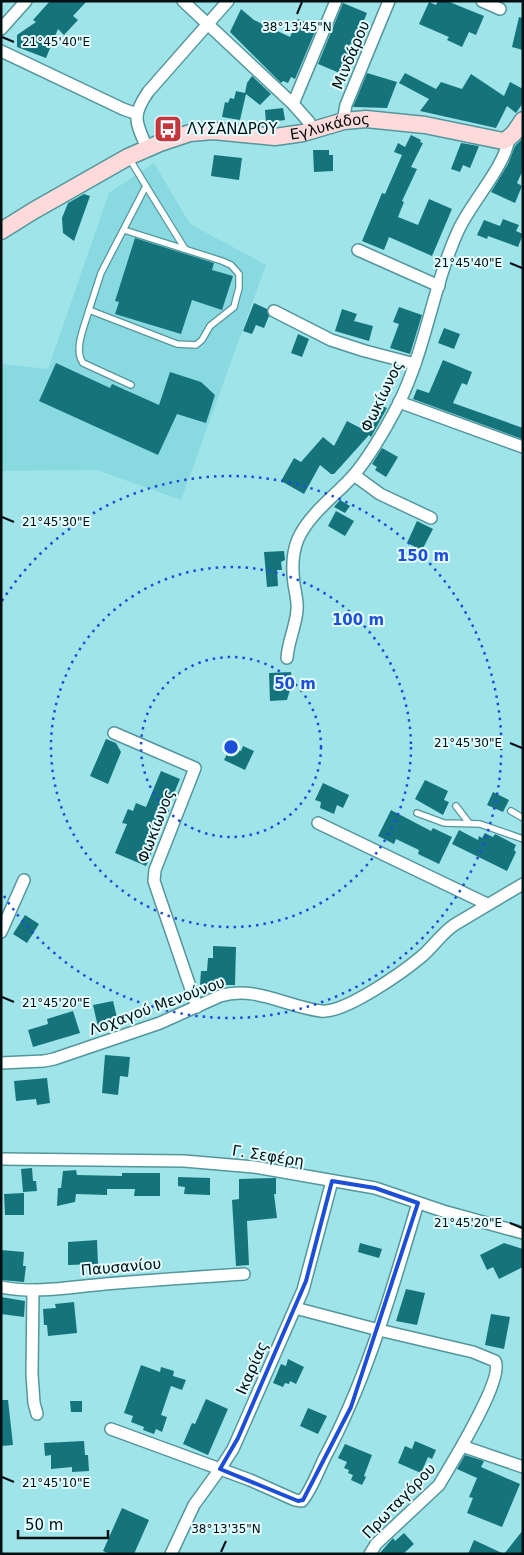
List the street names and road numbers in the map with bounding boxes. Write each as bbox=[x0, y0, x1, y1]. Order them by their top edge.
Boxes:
street label: Μινδάρου bbox=[328, 18, 374, 92]
street label: Εγλυκάδος bbox=[289, 110, 371, 144]
street label: Φωκίωνος bbox=[357, 357, 407, 435]
street label: Φωκίωνος bbox=[134, 787, 178, 865]
street label: Λοχαγού Μενούνου bbox=[87, 973, 227, 1039]
street label: Γ. Σεφέρη bbox=[231, 1141, 305, 1171]
street label: Παυσανίου bbox=[80, 1255, 162, 1279]
street label: Ικαρίας bbox=[232, 1339, 272, 1397]
street label: Πρωταγόρου bbox=[359, 1460, 439, 1542]

